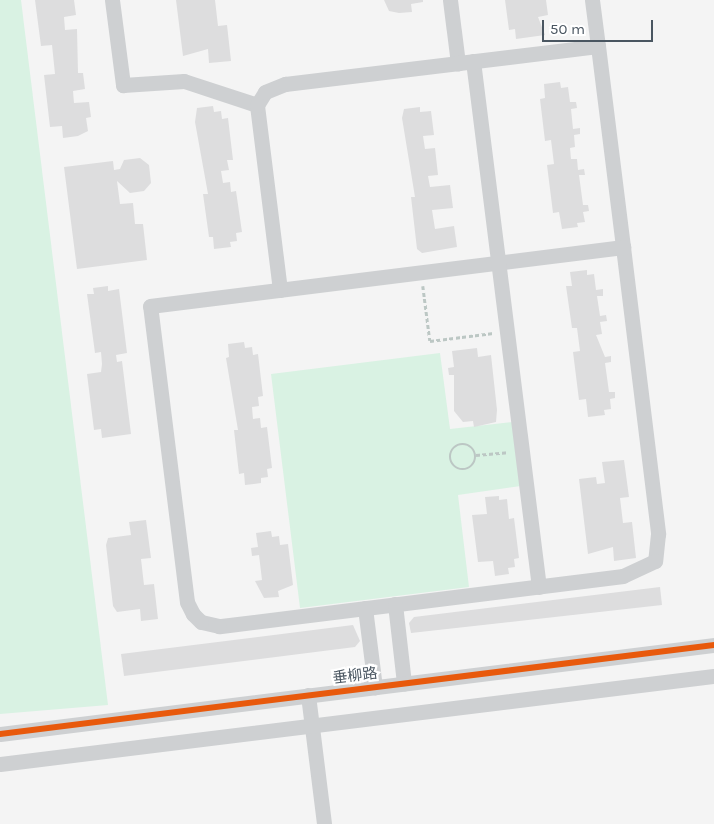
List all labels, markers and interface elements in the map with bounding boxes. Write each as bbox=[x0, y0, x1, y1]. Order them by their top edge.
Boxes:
scale bar bbox=[544, 10, 655, 42]
text: 50 m bbox=[550, 20, 585, 38]
street label: 垂柳路 bbox=[332, 664, 378, 688]

